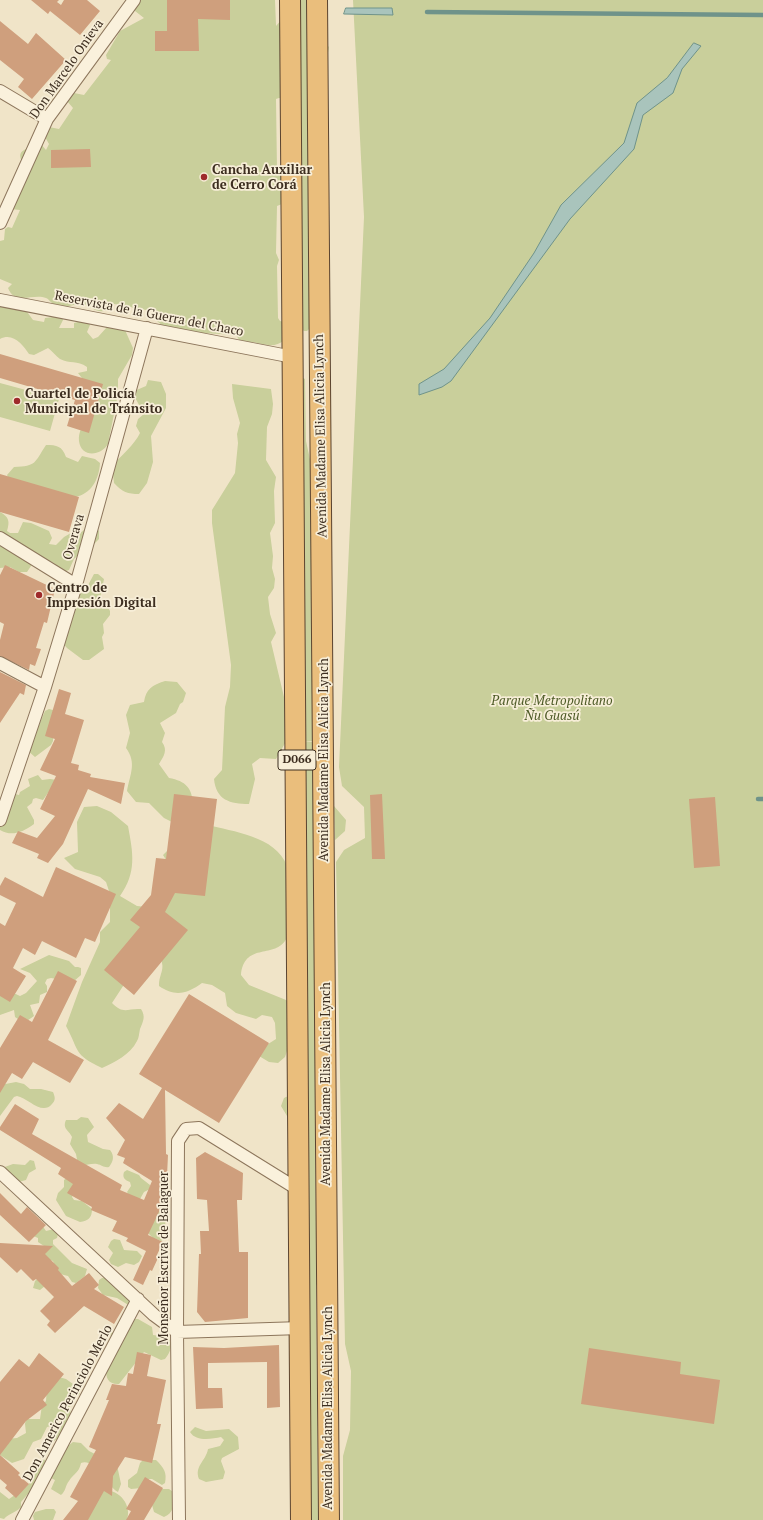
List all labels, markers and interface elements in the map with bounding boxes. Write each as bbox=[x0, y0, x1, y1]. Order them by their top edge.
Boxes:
street label: Don Marcelo Onieva bbox=[27, 16, 107, 122]
place label: Cancha Auxiliar de Cerro Corá bbox=[212, 162, 312, 193]
marker: Cancha Auxiliar de Cerro Corá bbox=[199, 172, 209, 182]
street label: Reservista de la Guerra del Chaco bbox=[53, 288, 245, 340]
street label: Avenida Madame Elisa Alicia Lynch bbox=[311, 334, 331, 538]
place label: Cuartel de Policía Municipal de Tránsito bbox=[25, 386, 162, 417]
marker: Cuartel de Policía Municipal de Tránsito bbox=[12, 396, 22, 406]
street label: Overava bbox=[60, 512, 88, 562]
place label: Centro de Impresión Digital bbox=[47, 580, 156, 611]
marker: Centro de Impresión Digital bbox=[34, 590, 44, 600]
street label: Avenida Madame Elisa Alicia Lynch bbox=[316, 658, 332, 862]
park label: Parque Metropolitano Ñu Guasú bbox=[491, 693, 613, 724]
road number: D066 bbox=[278, 750, 316, 770]
street label: Avenida Madame Elisa Alicia Lynch bbox=[318, 982, 334, 1186]
street label: Monseñor Escriva de Balaguer bbox=[156, 1171, 172, 1345]
street label: Avenida Madame Elisa Alicia Lynch bbox=[320, 1306, 336, 1510]
street label: Don Americo Perinciolo Merlo bbox=[20, 1322, 116, 1484]

